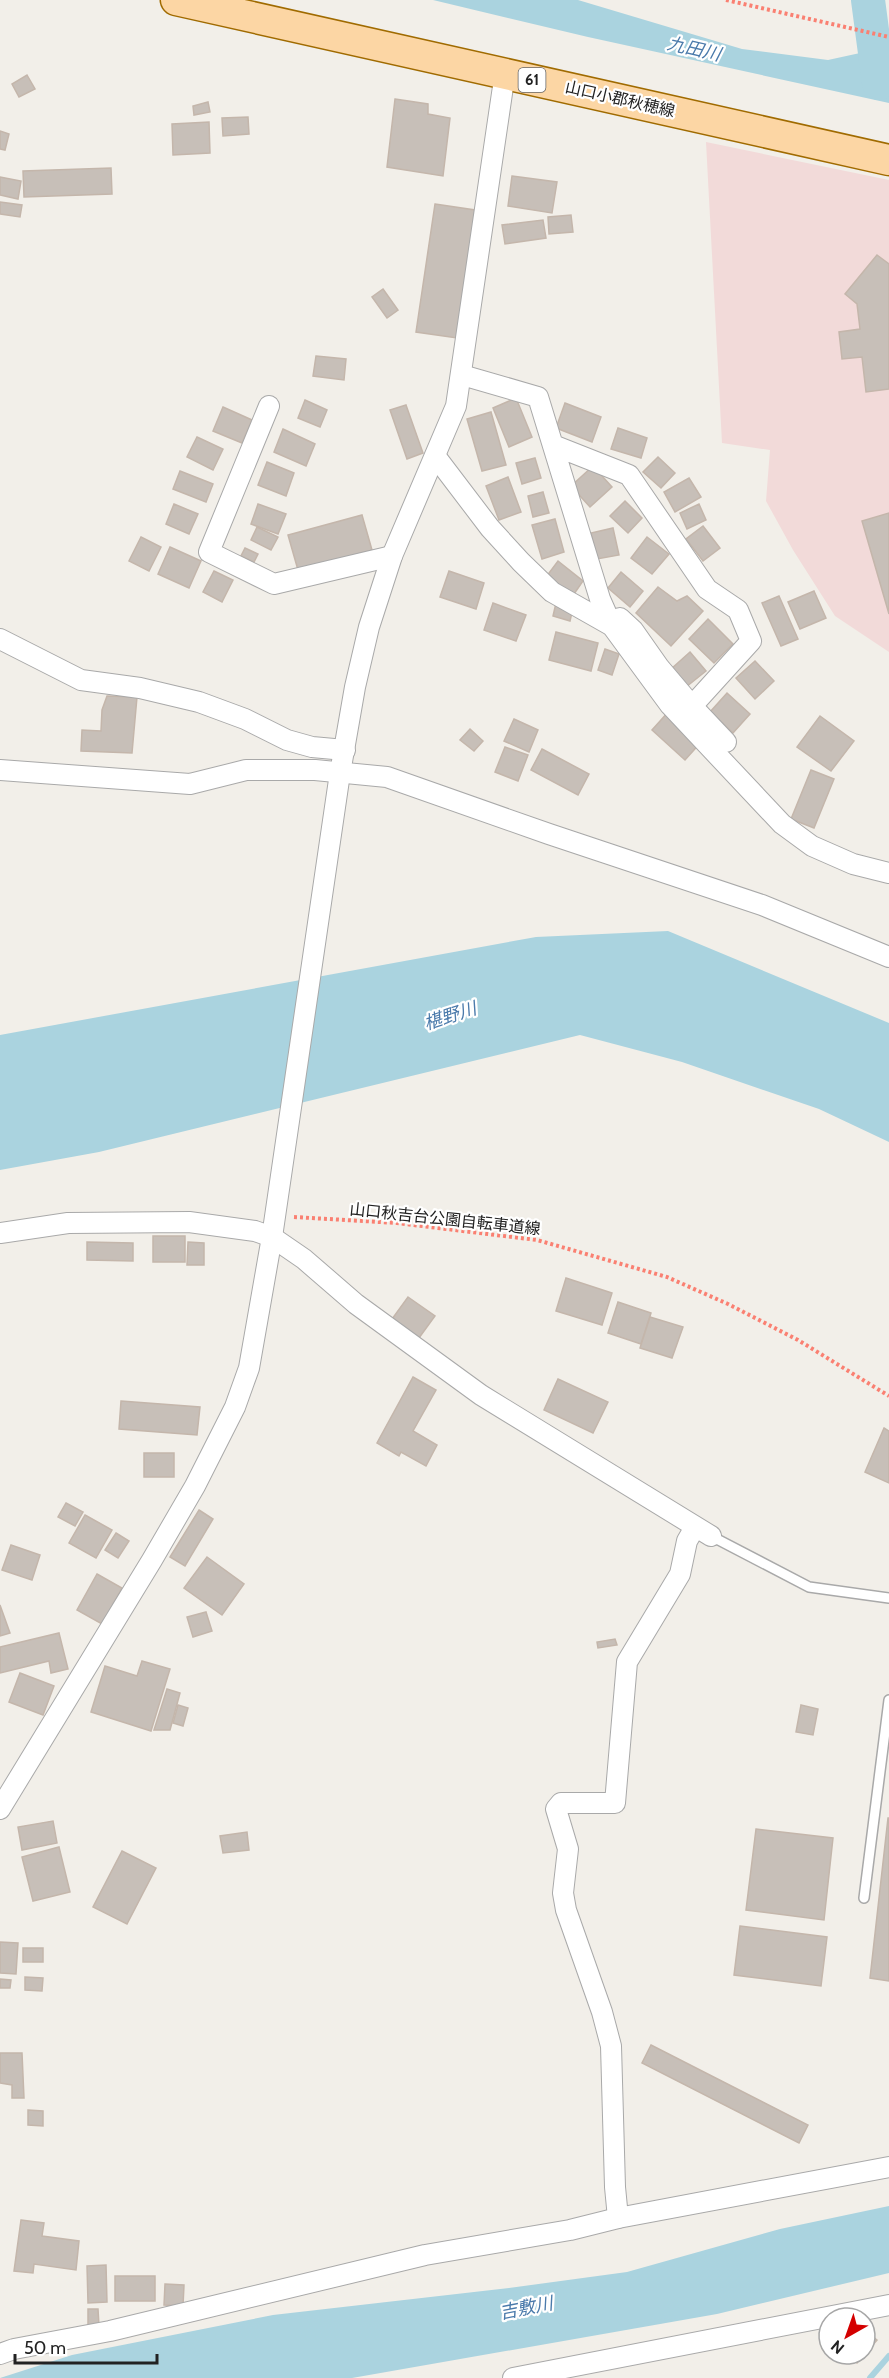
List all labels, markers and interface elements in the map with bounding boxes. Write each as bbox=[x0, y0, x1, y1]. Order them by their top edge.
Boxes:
water label: 九田川 bbox=[665, 32, 725, 66]
road number: 61 bbox=[518, 68, 546, 92]
street label: 山口小郡秋穂線 bbox=[563, 77, 677, 121]
water label: 椹野川 bbox=[421, 997, 481, 1035]
street label: 山口秋吉台公園自転車道線 bbox=[349, 1200, 541, 1238]
water label: 吉敷川 bbox=[497, 2292, 557, 2324]
north arrow bbox=[817, 2306, 877, 2366]
scale bar bbox=[15, 2327, 158, 2365]
text: N bbox=[827, 2336, 848, 2358]
text: 50 m bbox=[24, 2337, 66, 2359]

